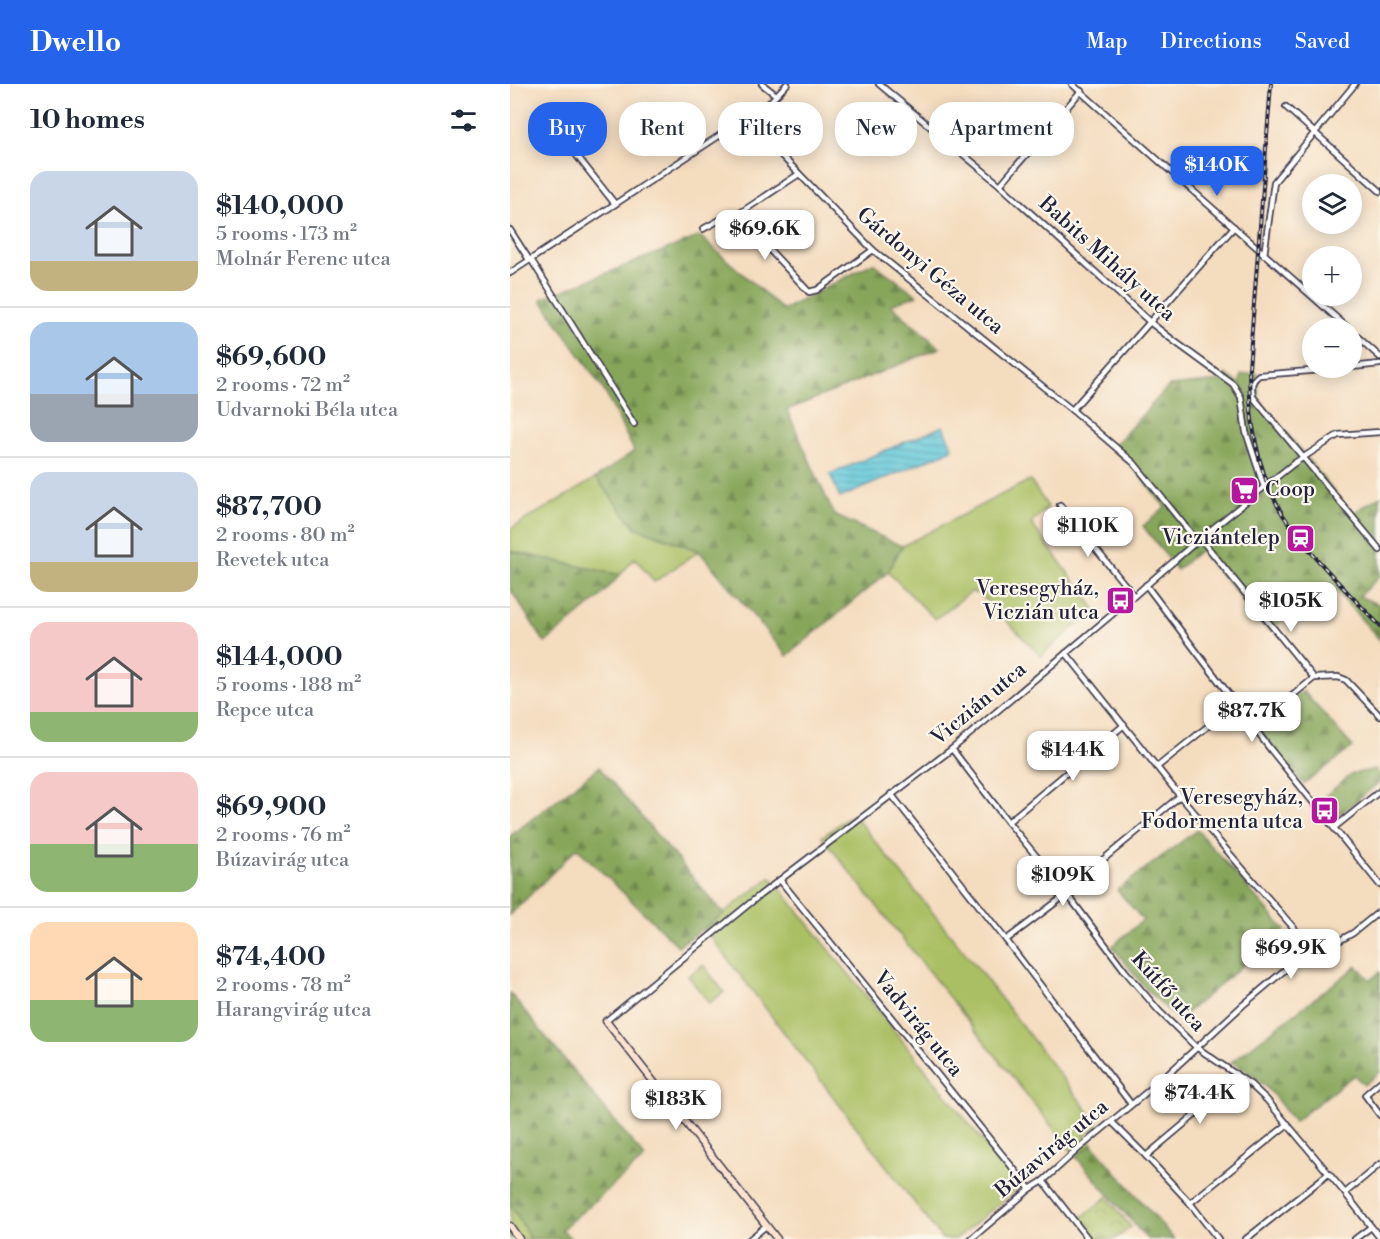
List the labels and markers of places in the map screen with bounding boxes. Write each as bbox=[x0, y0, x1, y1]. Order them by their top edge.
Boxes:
pin: $140K bbox=[1175, 146, 1259, 197]
pin: $69.6K bbox=[716, 210, 814, 261]
supermarket icon: Coop bbox=[1228, 474, 1260, 506]
place label: Coop bbox=[1265, 477, 1315, 503]
pin: $110K bbox=[1046, 507, 1130, 558]
station icon: Vicziántelep bbox=[1285, 522, 1317, 554]
place label: Vicziántelep bbox=[1161, 525, 1280, 551]
place label: Veresegyház, Viczián utca bbox=[975, 576, 1099, 626]
pin: $105K bbox=[1249, 582, 1333, 633]
bus stop icon: Veresegyház, Viczián utca bbox=[1104, 585, 1136, 617]
pin: $87.7K bbox=[1203, 692, 1301, 743]
pin: $144K bbox=[1031, 731, 1115, 782]
place label: Veresegyház, Fodormenta utca bbox=[1141, 785, 1303, 835]
bus stop icon: Veresegyház, Fodormenta utca bbox=[1308, 794, 1340, 826]
pin: $109K bbox=[1021, 856, 1105, 907]
pin: $69.9K bbox=[1242, 929, 1340, 980]
pin: $74.4K bbox=[1151, 1074, 1249, 1125]
pin: $183K bbox=[634, 1080, 718, 1131]

